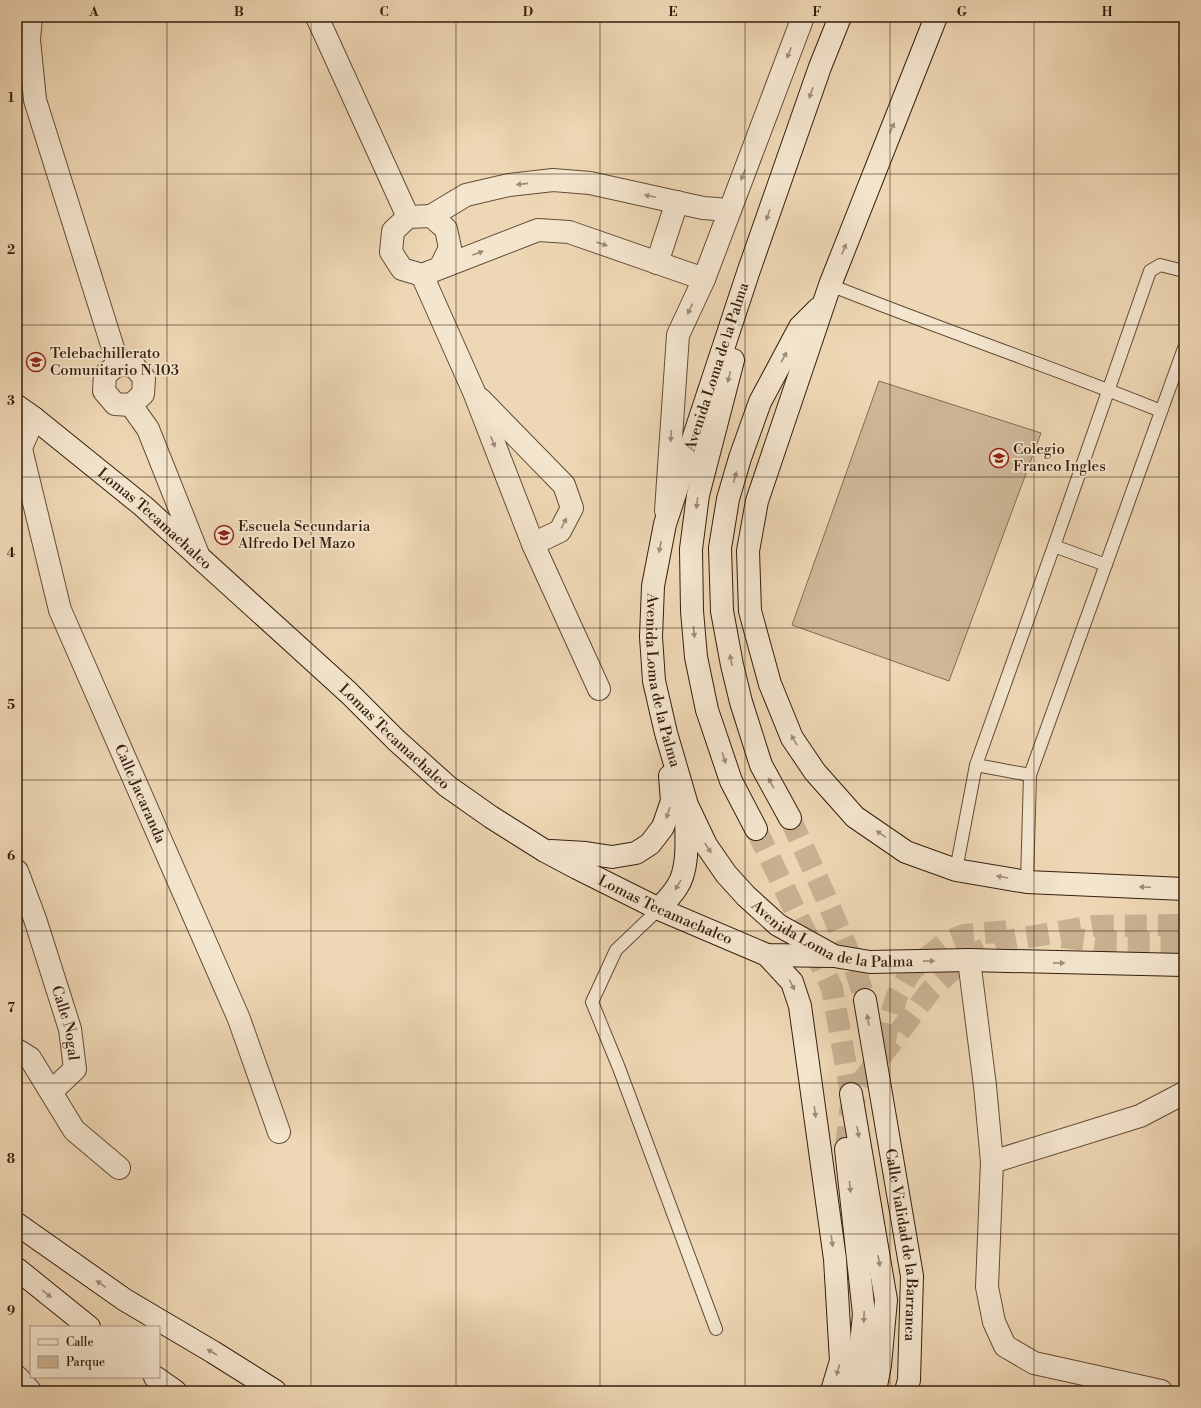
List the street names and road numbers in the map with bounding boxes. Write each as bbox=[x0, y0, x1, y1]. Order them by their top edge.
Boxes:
street label: Avenida Loma de la Palma bbox=[680, 280, 753, 455]
street label: Lomas Tecamachalco bbox=[94, 464, 216, 574]
street label: Avenida Loma de la Palma bbox=[641, 592, 685, 770]
street label: Lomas Tecamachalco bbox=[335, 679, 454, 794]
street label: Calle Jacaranda bbox=[110, 741, 170, 846]
street label: Lomas Tecamachalco bbox=[595, 871, 736, 949]
street label: Avenida Loma de la Palma bbox=[747, 895, 914, 972]
street label: Calle Nogal bbox=[47, 983, 83, 1062]
street label: Calle Vialidad de la Barranca bbox=[881, 1147, 922, 1342]

